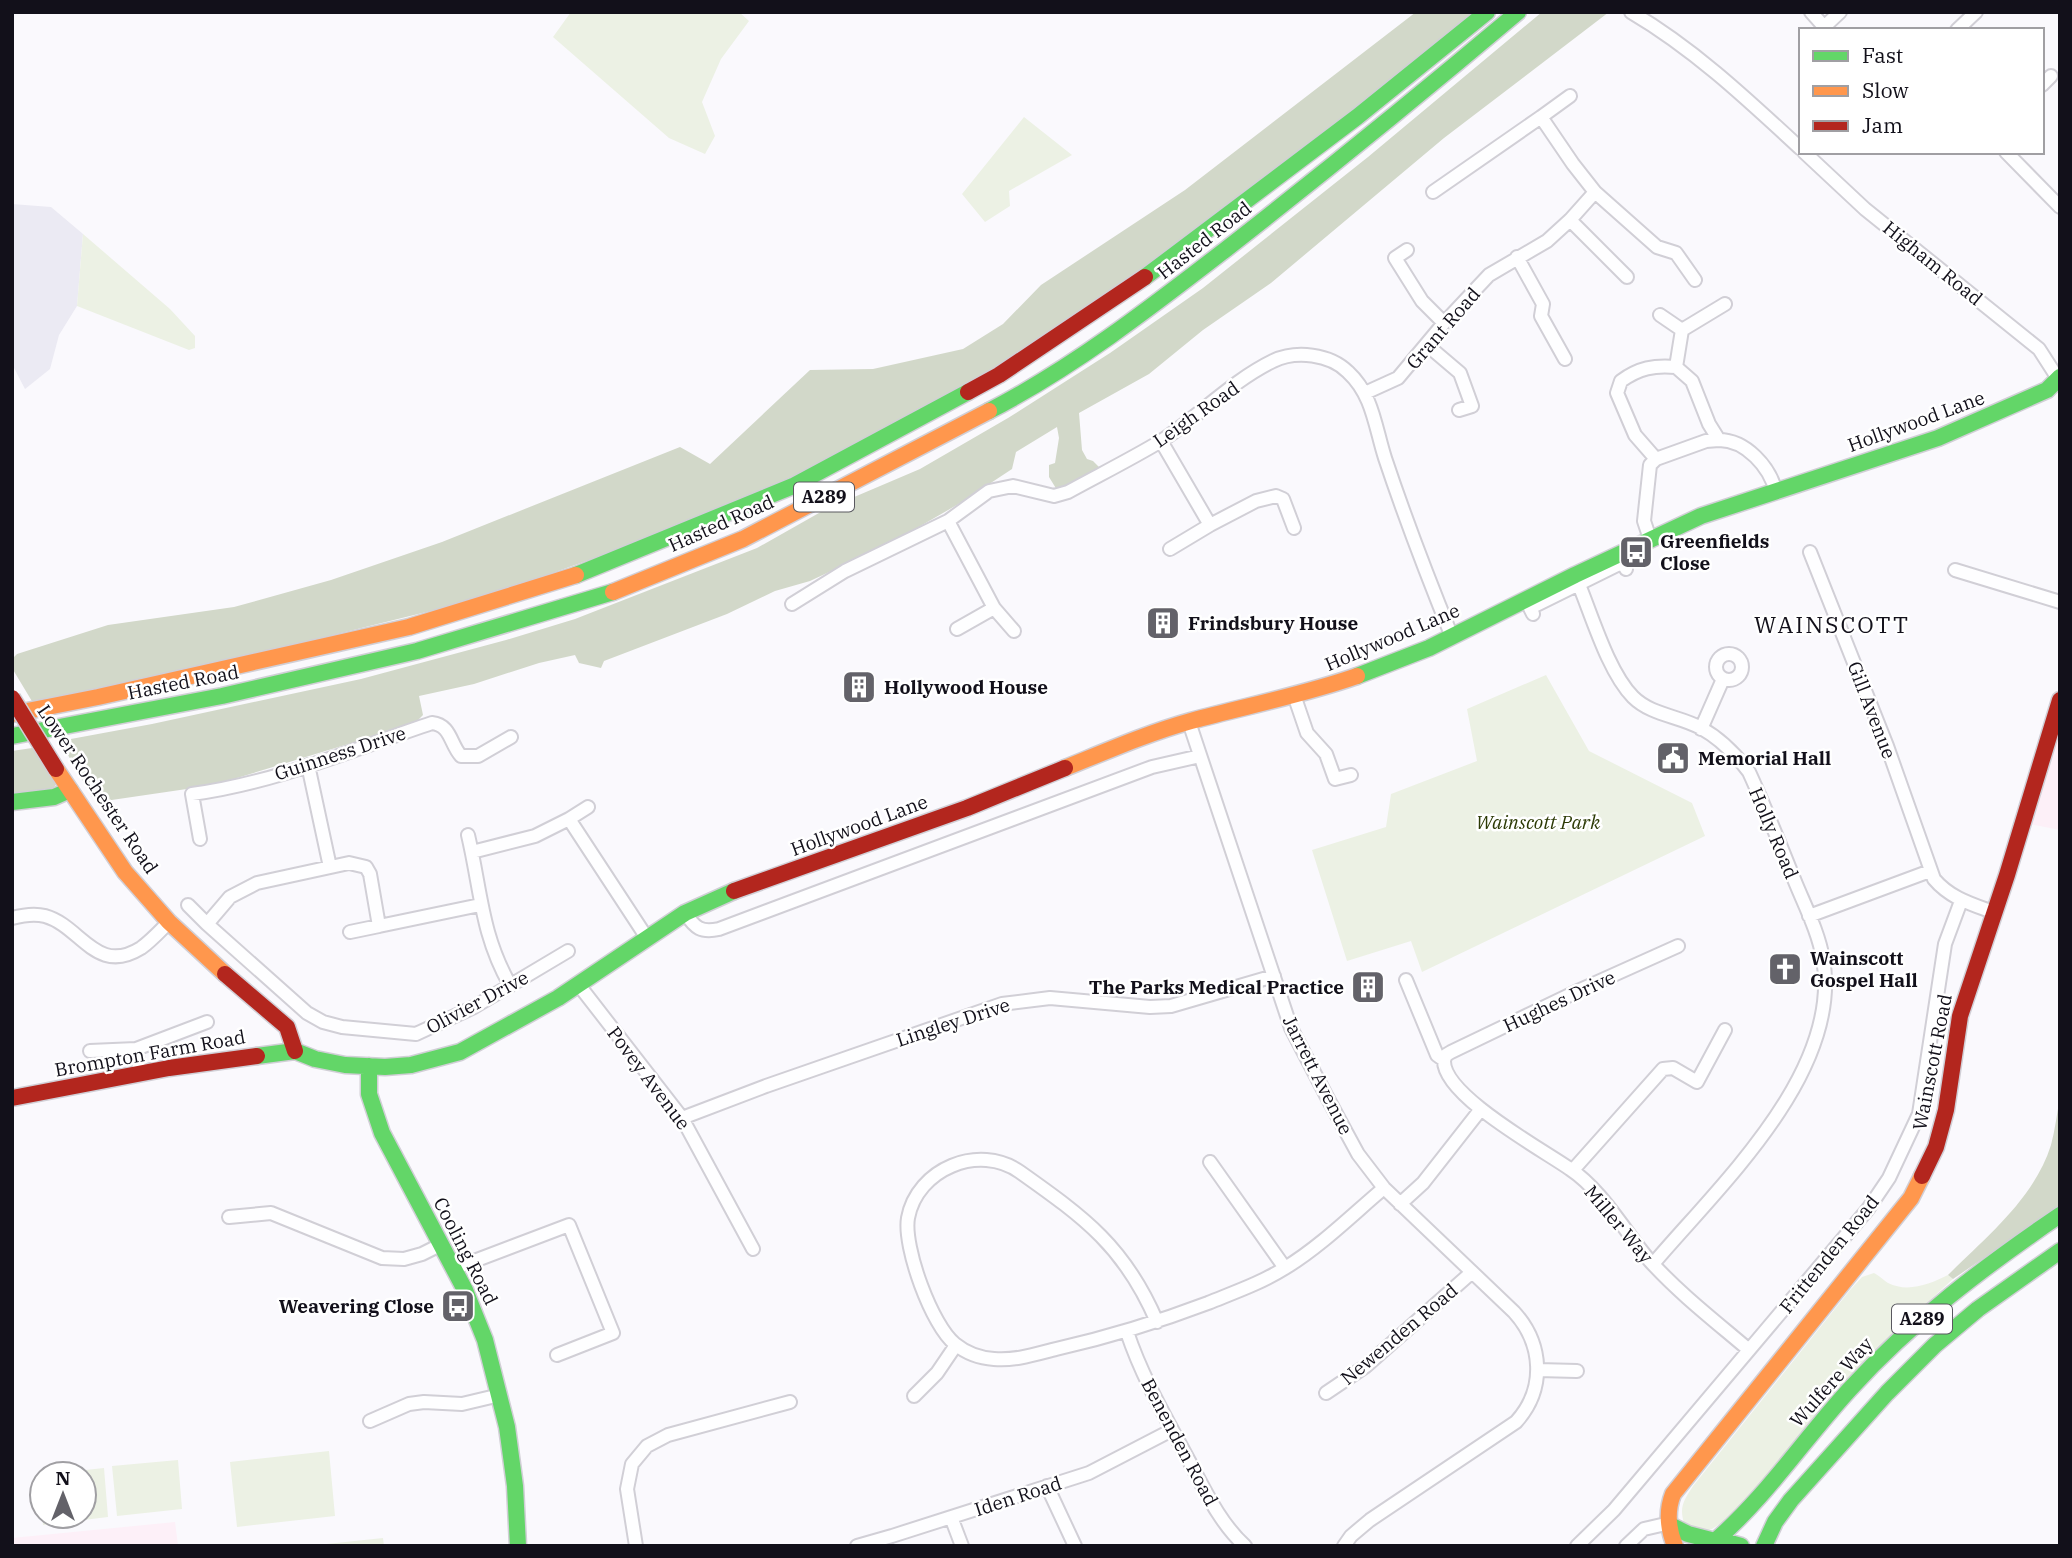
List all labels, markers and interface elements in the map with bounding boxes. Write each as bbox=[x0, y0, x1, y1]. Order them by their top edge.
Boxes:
legend bbox=[1799, 28, 2044, 154]
text: Fast bbox=[1862, 41, 1903, 69]
text: Slow bbox=[1862, 76, 1909, 104]
text: Jam bbox=[1862, 111, 1903, 139]
street label: Hasted Road bbox=[1152, 196, 1256, 284]
street label: Higham Road bbox=[1878, 215, 1988, 311]
street label: Grant Road bbox=[1401, 282, 1485, 374]
street label: Leigh Road bbox=[1148, 376, 1244, 452]
street label: Hollywood Lane bbox=[1844, 385, 1988, 457]
road number: A289 bbox=[794, 482, 854, 512]
street label: Hasted Road bbox=[665, 489, 777, 557]
place label: Greenfields Close bbox=[1660, 529, 1769, 575]
bus stop icon: Greenfields Close bbox=[1617, 533, 1655, 571]
street label: Hollywood Lane bbox=[1321, 598, 1463, 676]
building icon: Frindsbury House bbox=[1144, 604, 1182, 642]
district label: WAINSCOTT bbox=[1754, 609, 1910, 639]
place label: Frindsbury House bbox=[1188, 611, 1358, 635]
street label: Gill Avenue bbox=[1842, 658, 1902, 762]
street label: Hasted Road bbox=[125, 659, 241, 705]
building icon: Hollywood House bbox=[840, 668, 878, 706]
place label: Hollywood House bbox=[884, 675, 1048, 699]
street label: Lower Rochester Road bbox=[32, 700, 164, 878]
street label: Guinness Drive bbox=[271, 720, 409, 786]
public building icon: Memorial Hall bbox=[1654, 739, 1692, 777]
place label: Memorial Hall bbox=[1698, 746, 1831, 770]
street label: Holly Road bbox=[1744, 784, 1804, 882]
street label: Hollywood Lane bbox=[787, 789, 931, 861]
park label: Wainscott Park bbox=[1476, 810, 1601, 834]
place label: Wainscott Gospel Hall bbox=[1810, 946, 1918, 992]
church icon: Wainscott Gospel Hall bbox=[1766, 950, 1804, 988]
street label: Olivier Drive bbox=[422, 965, 532, 1039]
street label: Hughes Drive bbox=[1499, 965, 1619, 1037]
building icon: The Parks Medical Practice bbox=[1349, 968, 1387, 1006]
place label: The Parks Medical Practice bbox=[1089, 975, 1344, 999]
street label: Lingley Drive bbox=[893, 992, 1013, 1052]
street label: Wainscott Road bbox=[1907, 992, 1957, 1132]
street label: Jarrett Avenue bbox=[1278, 1011, 1358, 1139]
street label: Povey Avenue bbox=[602, 1021, 696, 1135]
street label: Brompton Farm Road bbox=[53, 1024, 247, 1082]
street label: Miller Way bbox=[1579, 1180, 1659, 1269]
street label: Frittenden Road bbox=[1774, 1190, 1884, 1318]
street label: Cooling Road bbox=[429, 1193, 503, 1309]
street label: Newenden Road bbox=[1336, 1278, 1462, 1390]
bus stop icon: Weavering Close bbox=[439, 1287, 477, 1325]
place label: Weavering Close bbox=[279, 1294, 434, 1318]
road number: A289 bbox=[1892, 1304, 1952, 1334]
street label: Wulfere Way bbox=[1784, 1331, 1878, 1432]
street label: Benenden Road bbox=[1136, 1374, 1224, 1510]
north arrow bbox=[28, 1460, 98, 1530]
text: N bbox=[55, 1466, 71, 1490]
street label: Iden Road bbox=[971, 1471, 1065, 1521]

